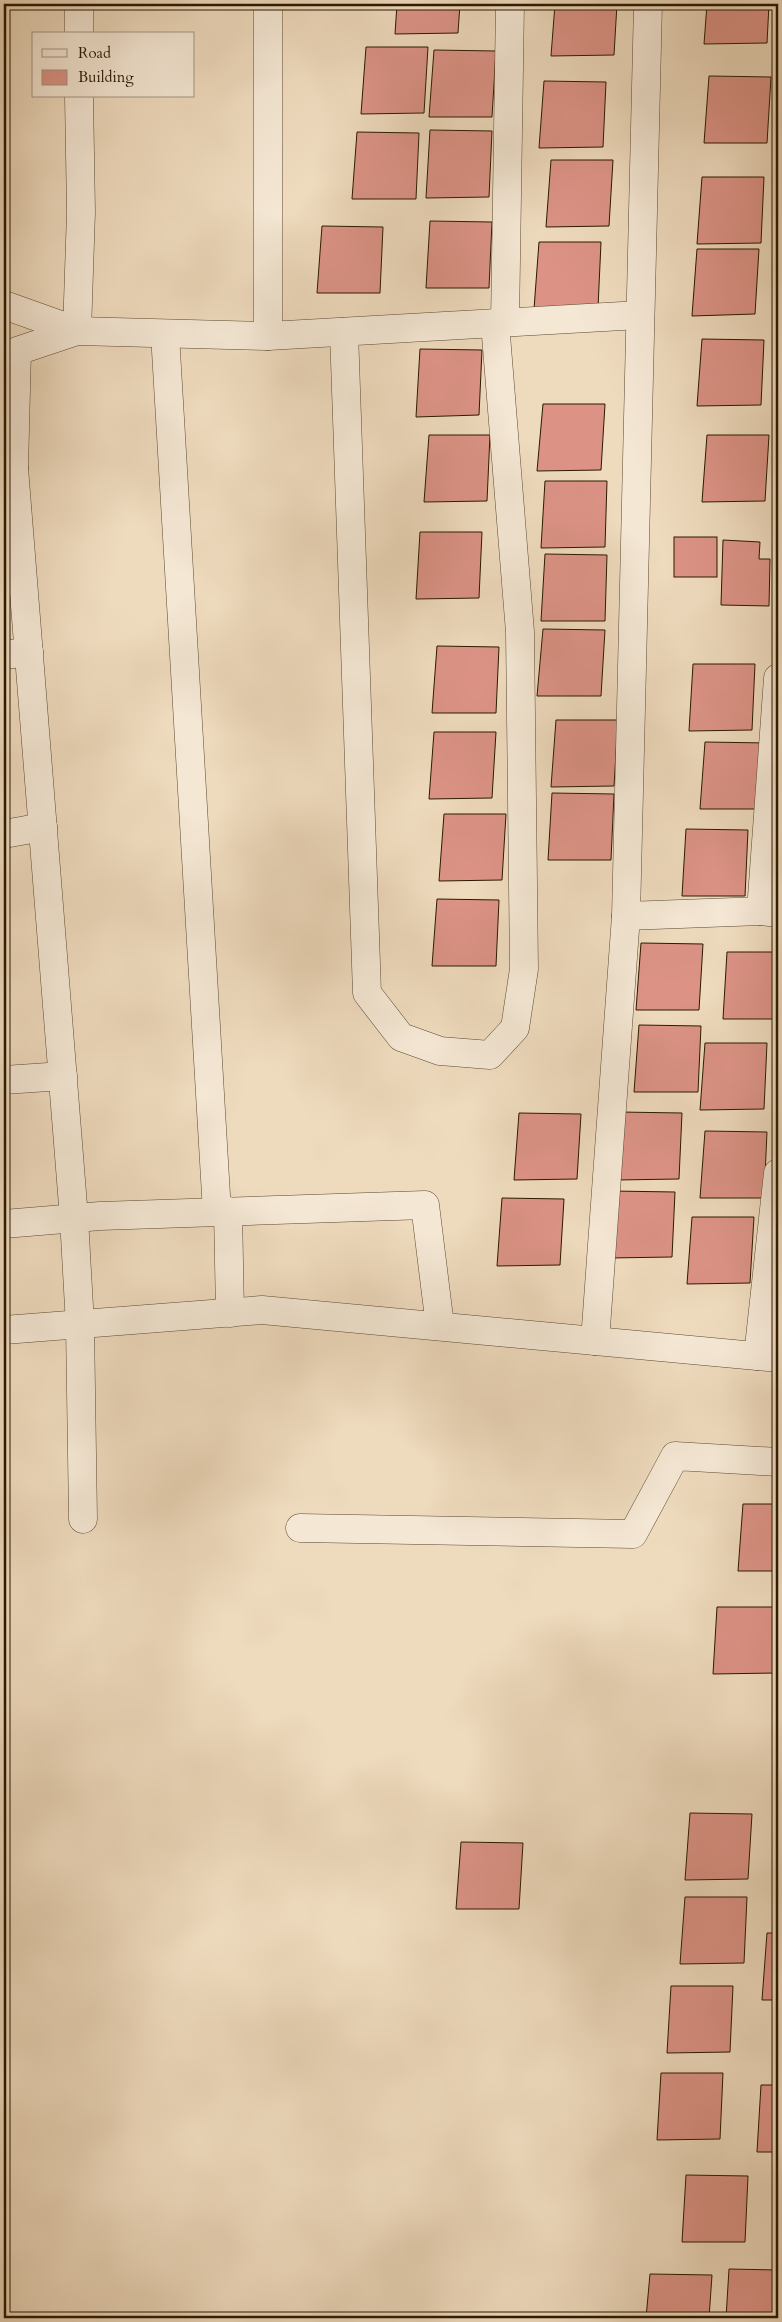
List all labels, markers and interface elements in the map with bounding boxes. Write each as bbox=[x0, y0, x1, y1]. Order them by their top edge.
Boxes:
legend bbox=[32, 32, 195, 98]
text: Road bbox=[78, 43, 111, 63]
text: Building bbox=[78, 67, 134, 87]

